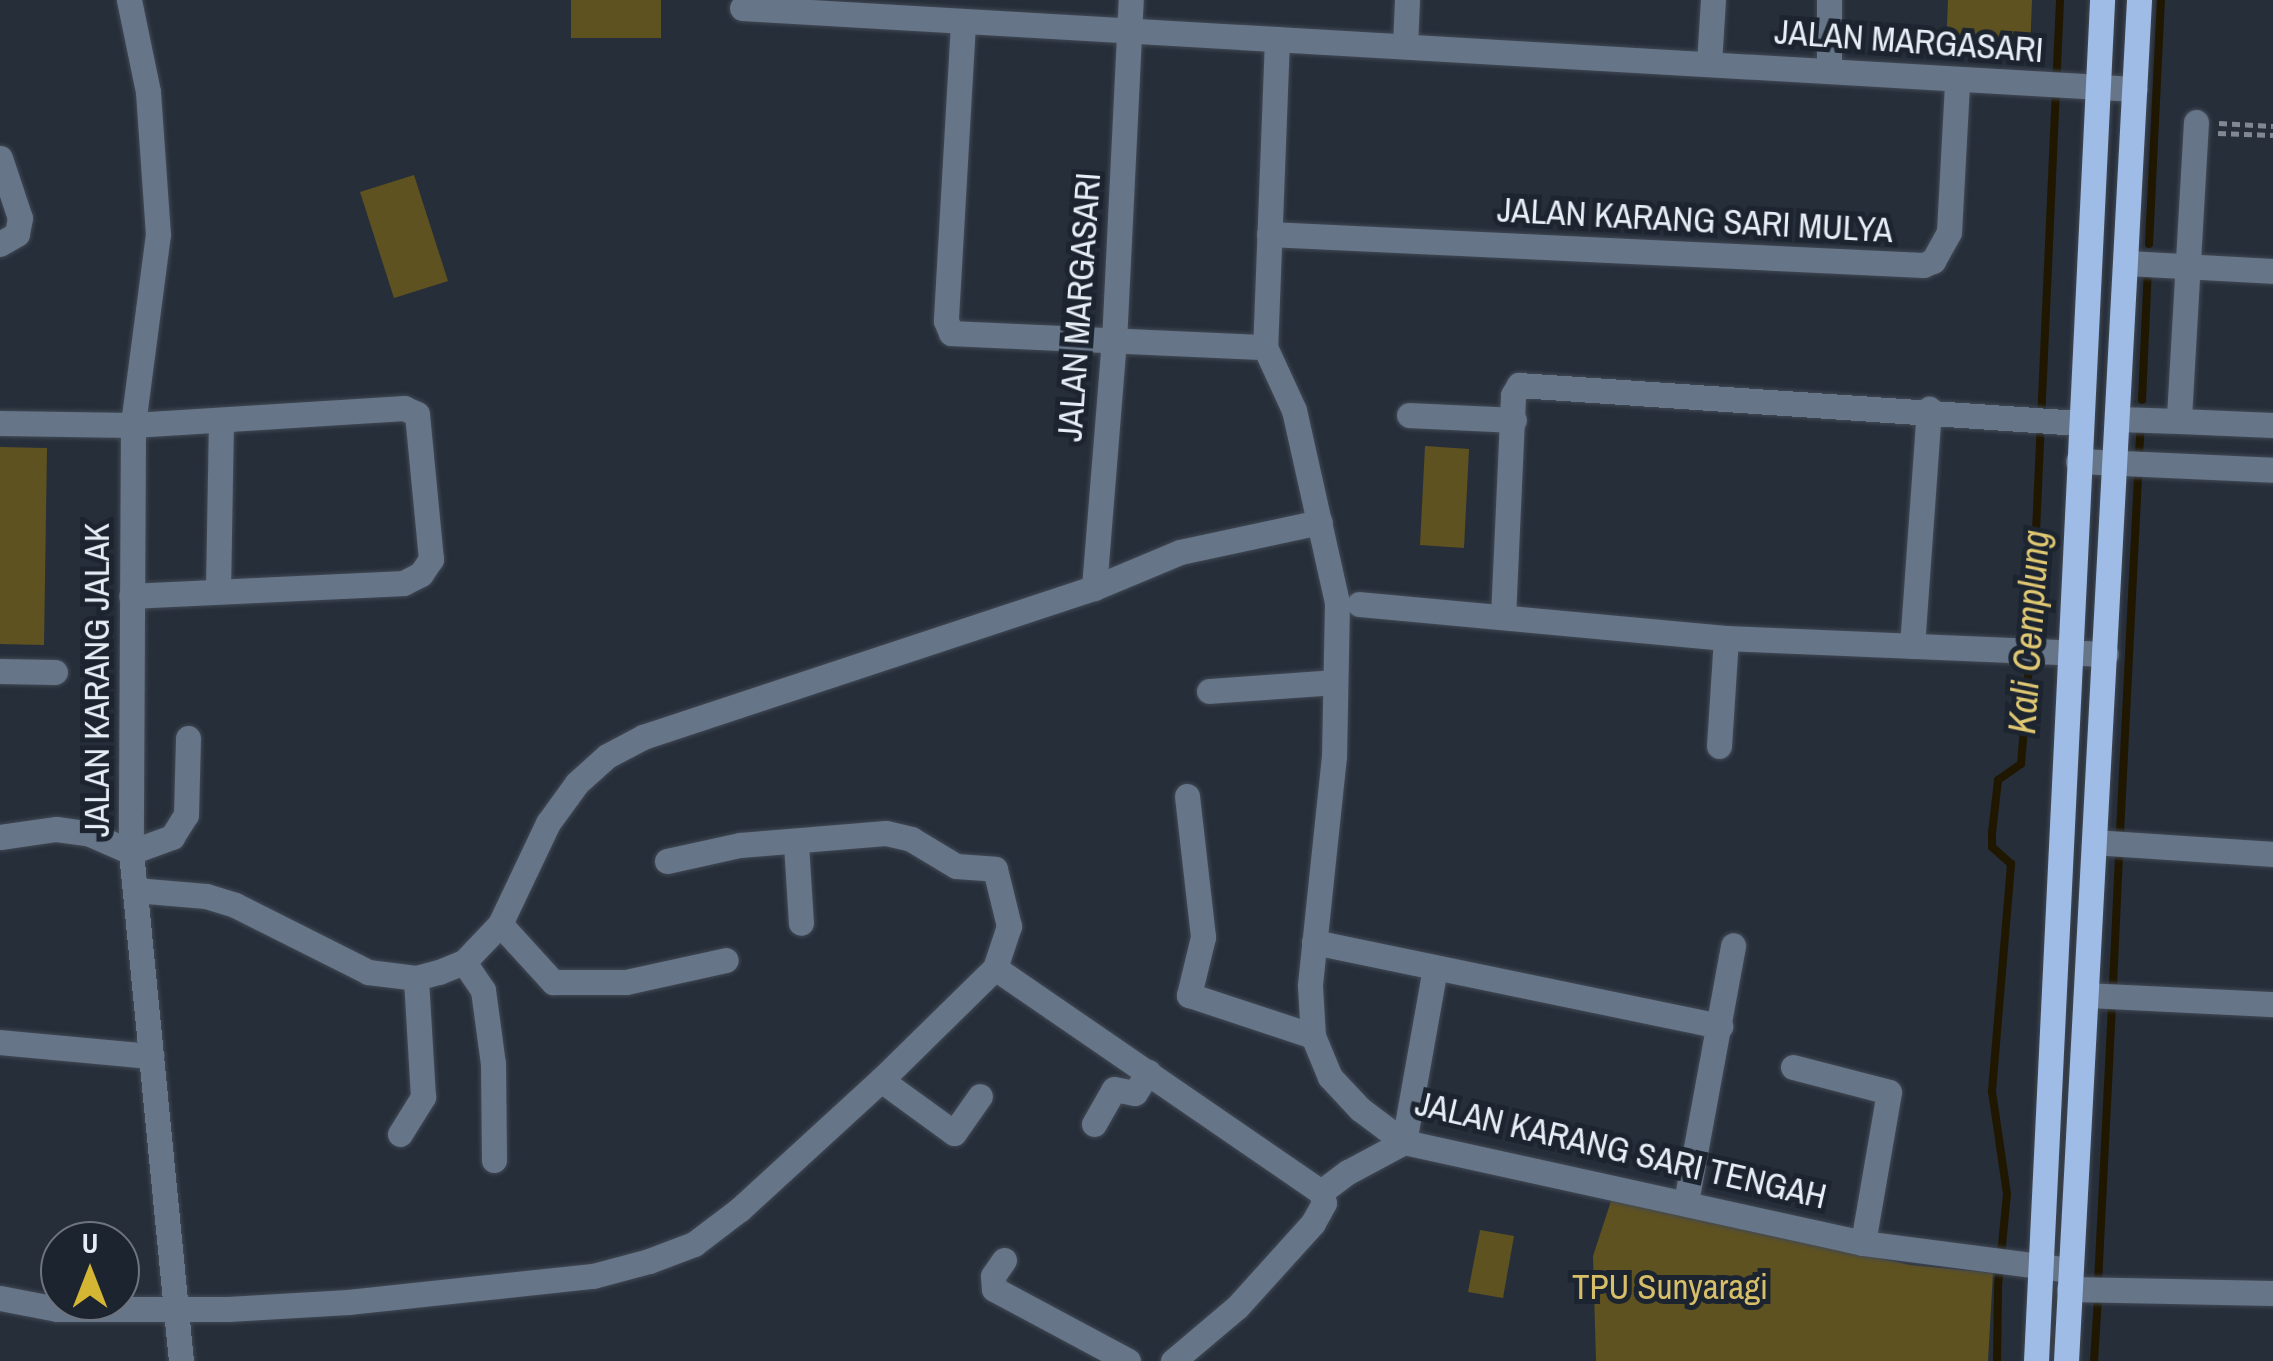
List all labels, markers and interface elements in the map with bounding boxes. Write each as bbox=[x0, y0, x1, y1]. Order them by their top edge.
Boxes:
street label: JALAN MARGASARI bbox=[1773, 11, 2045, 71]
street label: JALAN MARGASARI bbox=[1049, 171, 1109, 443]
street label: JALAN KARANG SARI MULYA bbox=[1496, 189, 1894, 251]
street label: JALAN KARANG JALAK bbox=[76, 523, 118, 837]
water label: Kali Cemplung bbox=[1999, 528, 2059, 736]
street label: JALAN KARANG SARI TENGAH bbox=[1411, 1082, 1831, 1218]
north arrow bbox=[40, 1221, 140, 1321]
text: U bbox=[82, 1224, 98, 1262]
park label: TPU Sunyaragi bbox=[1572, 1266, 1768, 1308]

